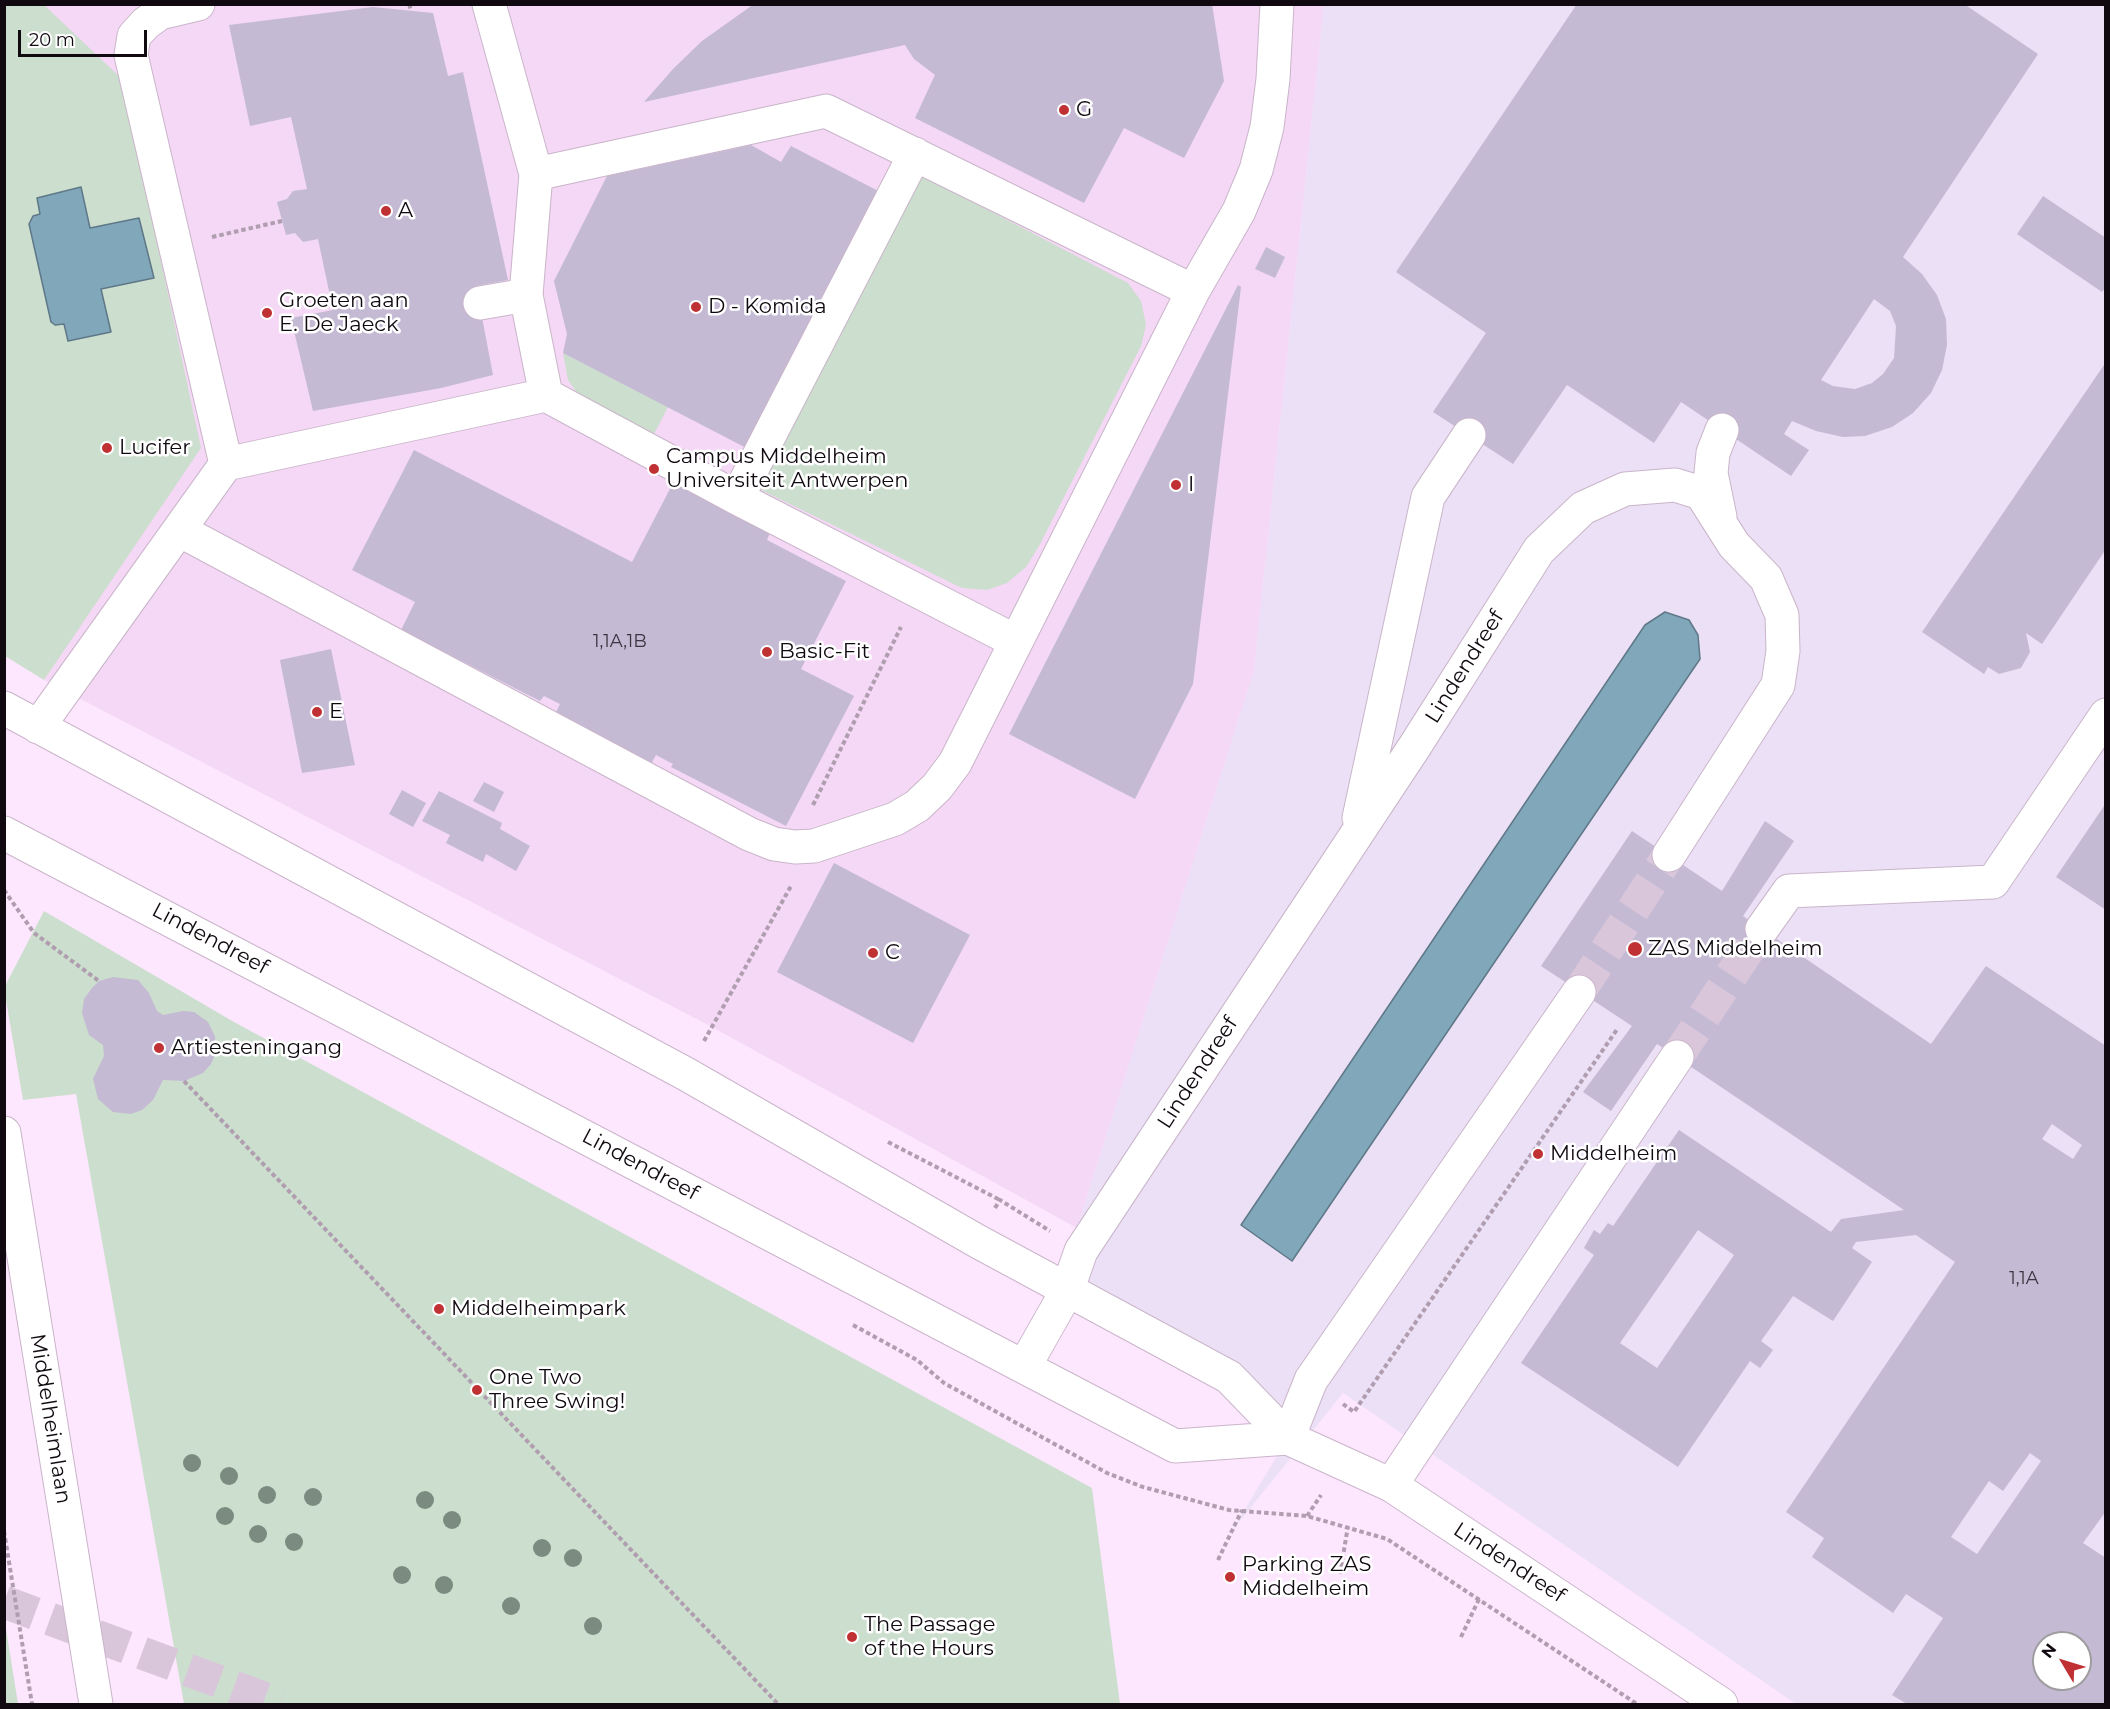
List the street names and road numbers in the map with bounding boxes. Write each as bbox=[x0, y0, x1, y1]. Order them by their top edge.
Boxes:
street label: Lindendreef bbox=[1420, 606, 1510, 728]
street label: Lindendreef bbox=[147, 898, 273, 980]
street label: Lindendreef bbox=[1153, 1012, 1243, 1134]
street label: Lindendreef bbox=[577, 1124, 703, 1206]
street label: Middelheimlaan bbox=[24, 1332, 76, 1506]
street label: Lindendreef bbox=[1448, 1518, 1570, 1608]

